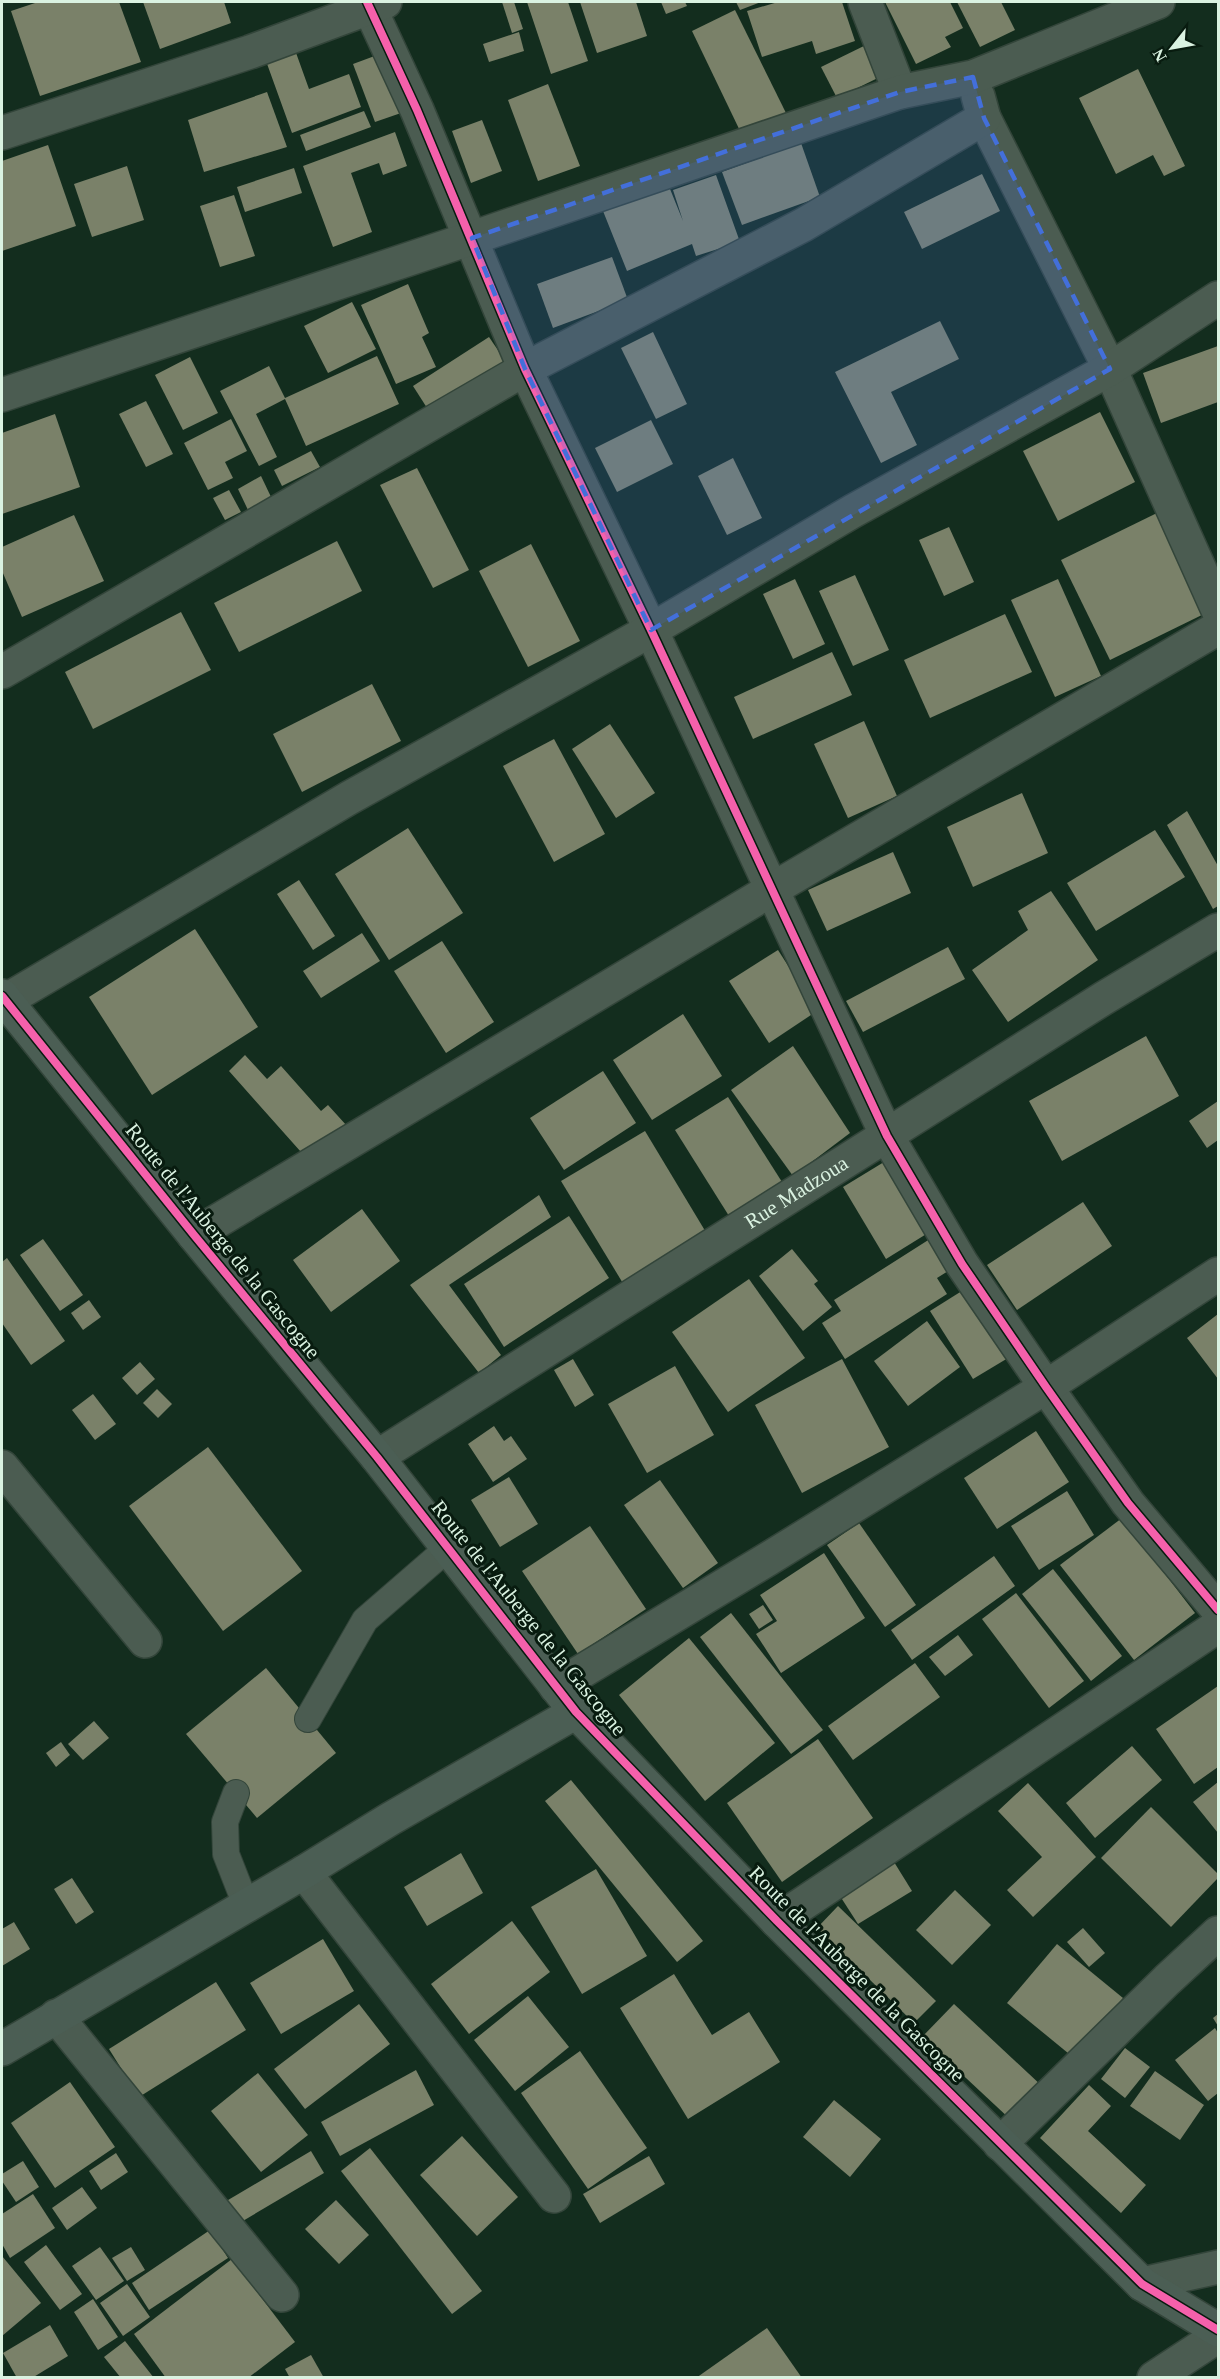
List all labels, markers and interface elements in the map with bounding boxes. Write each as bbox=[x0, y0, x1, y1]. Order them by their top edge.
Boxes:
north arrow bbox=[1142, 18, 1202, 78]
text: N bbox=[1149, 46, 1170, 65]
street label: Route de l'Auberge de la Gascogne bbox=[121, 1119, 325, 1363]
street label: Rue Madzoua bbox=[740, 1150, 853, 1234]
street label: Route de l'Auberge de la Gascogne bbox=[427, 1496, 631, 1740]
street label: Route de l'Auberge de la Gascogne bbox=[744, 1861, 970, 2087]

